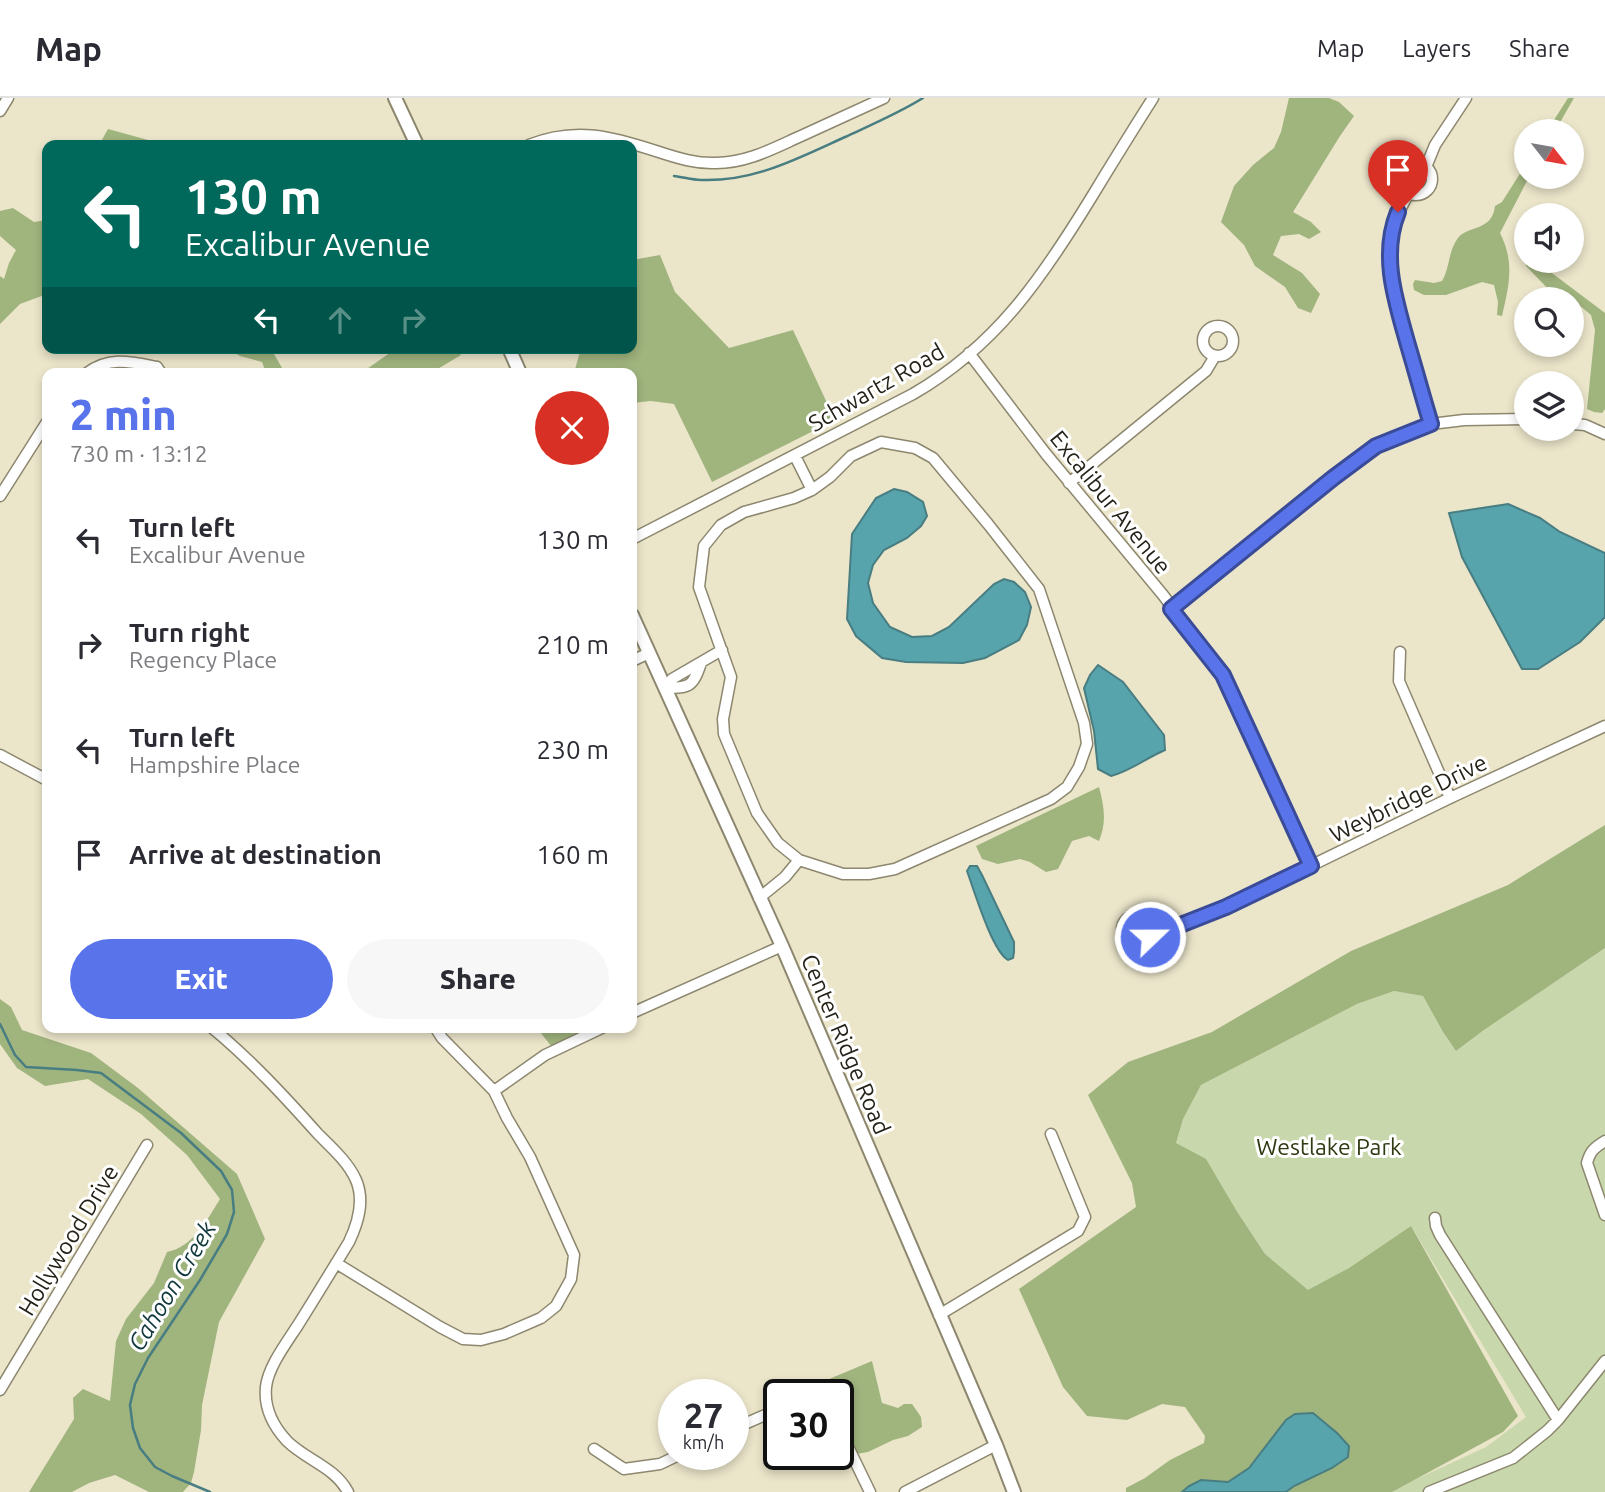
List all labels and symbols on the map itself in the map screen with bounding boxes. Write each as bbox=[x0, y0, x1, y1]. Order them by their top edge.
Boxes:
north arrow bbox=[1514, 119, 1584, 189]
pin bbox=[1368, 140, 1428, 212]
street label: Schwartz Road bbox=[804, 338, 948, 436]
street label: Excalibur Avenue bbox=[1046, 426, 1176, 578]
street label: Weybridge Drive bbox=[1325, 749, 1491, 847]
position arrow bbox=[1113, 900, 1187, 974]
street label: Center Ridge Road bbox=[797, 950, 895, 1138]
park label: Westlake Park bbox=[1256, 1134, 1402, 1159]
street label: Hollywood Drive bbox=[13, 1160, 123, 1320]
water label: Cahoon Creek bbox=[123, 1216, 222, 1356]
speed limit sign: 30 bbox=[763, 1379, 854, 1470]

